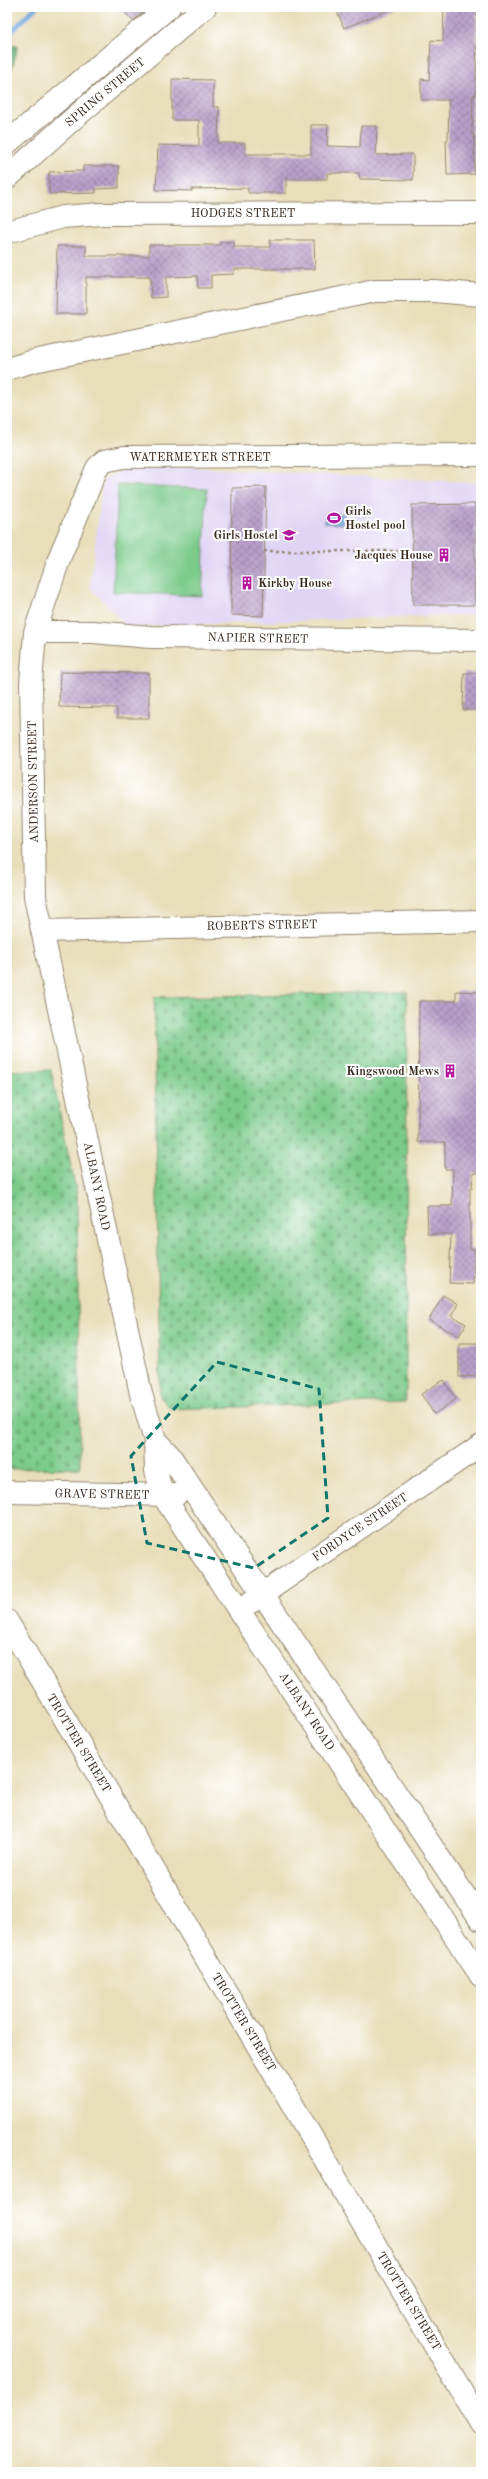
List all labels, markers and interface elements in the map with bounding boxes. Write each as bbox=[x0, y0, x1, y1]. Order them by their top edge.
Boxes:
street label: SPRING STREET bbox=[64, 56, 148, 129]
street label: HODGES STREET bbox=[191, 208, 295, 220]
street label: WATERMEYER STREET bbox=[129, 452, 271, 464]
place label: Girls Hostel pool bbox=[345, 506, 406, 532]
sports icon: Girls Hostel pool bbox=[326, 510, 342, 526]
school or university icon: Girls Hostel bbox=[281, 527, 297, 543]
place label: Girls Hostel bbox=[214, 530, 278, 542]
building icon: Jacques House bbox=[436, 547, 452, 563]
place label: Jacques House bbox=[354, 550, 433, 562]
building icon: Kirkby House bbox=[239, 575, 255, 591]
place label: Kirkby House bbox=[258, 578, 332, 590]
street label: NAPIER STREET bbox=[207, 632, 309, 646]
street label: ANDERSON STREET bbox=[27, 720, 41, 843]
street label: ROBERTS STREET bbox=[206, 919, 318, 933]
building icon: Kingswood Mews bbox=[442, 1063, 458, 1079]
place label: Kingswood Mews bbox=[346, 1066, 439, 1078]
street label: ALBANY ROAD bbox=[81, 1141, 111, 1232]
street label: GRAVE STREET bbox=[54, 1488, 150, 1502]
street label: FORDYCE STREET bbox=[311, 1492, 410, 1564]
street label: ALBANY ROAD bbox=[277, 1670, 336, 1753]
street label: TROTTER STREET bbox=[44, 1692, 112, 1795]
street label: TROTTER STREET bbox=[209, 1971, 277, 2074]
street label: TROTTER STREET bbox=[374, 2250, 442, 2353]

